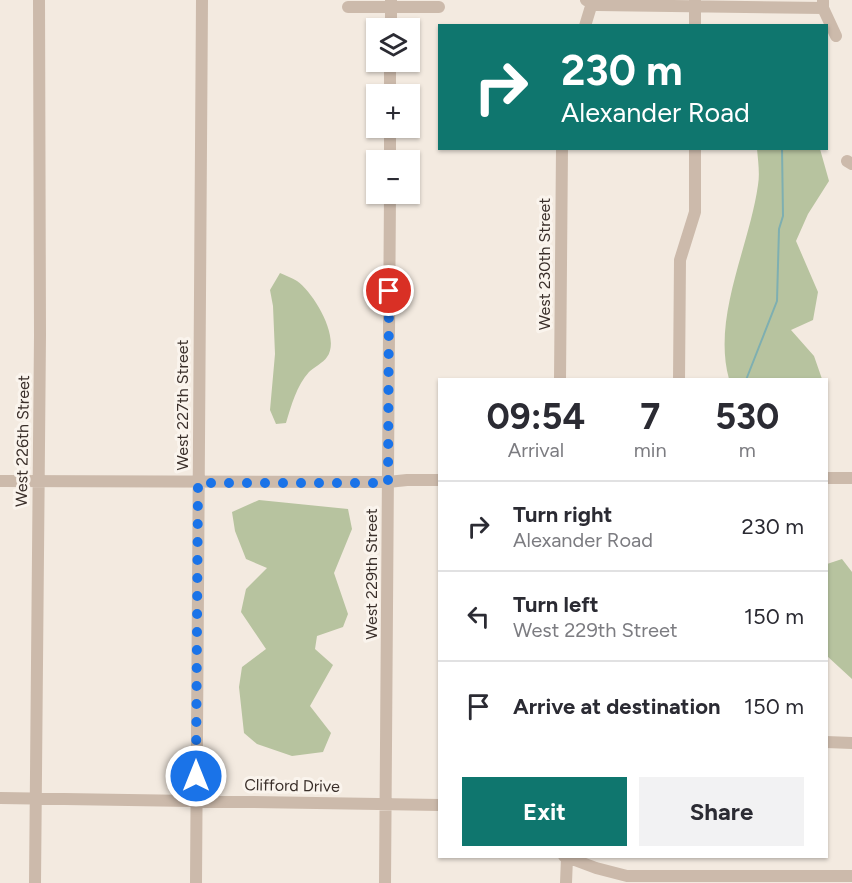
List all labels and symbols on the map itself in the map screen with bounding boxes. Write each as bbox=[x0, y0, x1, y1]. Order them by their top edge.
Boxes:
street label: West 230th Street bbox=[535, 198, 554, 330]
pin bbox=[363, 265, 414, 316]
street label: West 227th Street bbox=[173, 339, 192, 471]
street label: West 226th Street bbox=[12, 375, 33, 507]
street label: West 229th Street bbox=[362, 508, 381, 640]
position arrow bbox=[164, 744, 228, 808]
street label: Clifford Drive bbox=[244, 775, 340, 796]

